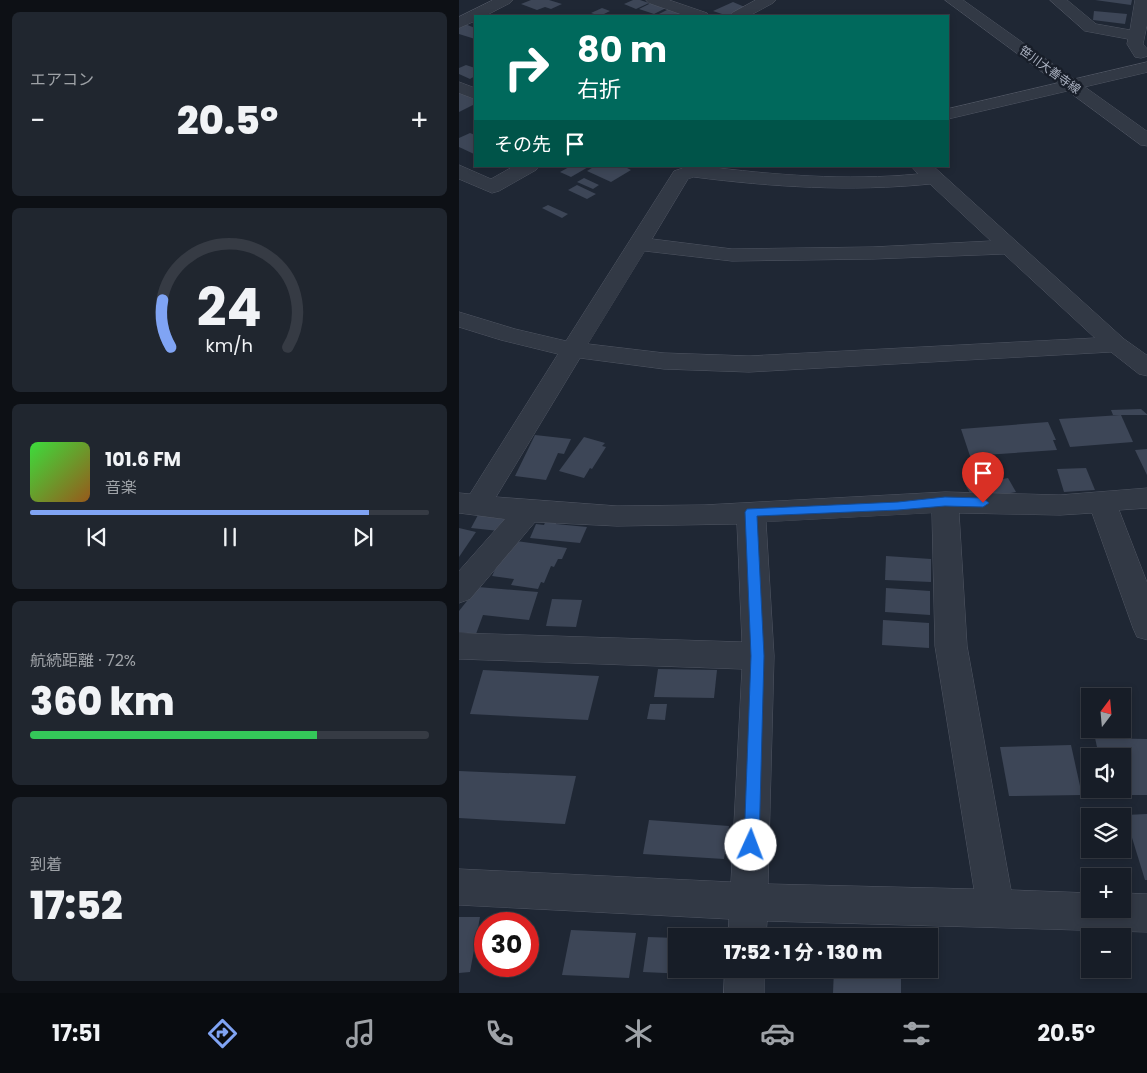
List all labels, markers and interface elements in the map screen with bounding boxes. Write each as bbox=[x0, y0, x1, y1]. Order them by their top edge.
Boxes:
text: 80 m bbox=[577, 25, 667, 74]
icon: right bbox=[494, 35, 559, 100]
street label: 笹川大善寺線 bbox=[1016, 42, 1084, 98]
text: エアコン bbox=[30, 68, 94, 91]
text: 右折 bbox=[577, 74, 621, 105]
text: 20.5° bbox=[177, 94, 278, 147]
text: − bbox=[30, 101, 45, 140]
text: + bbox=[410, 101, 429, 140]
icon: arrive bbox=[561, 130, 589, 158]
text: その先 bbox=[494, 131, 551, 158]
text: 24 bbox=[197, 271, 262, 344]
text: km/h bbox=[206, 333, 253, 358]
text: 101.6 FM bbox=[105, 446, 181, 473]
pin bbox=[962, 452, 1004, 503]
icon: arrive bbox=[969, 459, 997, 487]
text: 音楽 bbox=[105, 476, 137, 499]
icon: previous bbox=[83, 523, 111, 551]
icon: pause bbox=[216, 523, 244, 551]
icon: next bbox=[349, 523, 377, 551]
text: 航続距離 · 72% bbox=[30, 649, 136, 672]
text: 360 km bbox=[30, 675, 175, 728]
north arrow bbox=[1081, 688, 1131, 738]
map controls bbox=[1081, 688, 1131, 978]
button: sound bbox=[1081, 748, 1131, 798]
button: layers bbox=[1081, 808, 1131, 858]
position arrow bbox=[724, 818, 776, 870]
text: 到着 bbox=[30, 853, 62, 876]
button: + bbox=[1081, 868, 1131, 918]
text: 17:52 bbox=[30, 879, 123, 932]
speed limit sign: 30 bbox=[474, 912, 539, 977]
button: − bbox=[1081, 928, 1131, 978]
text: 17:52 · 1 分 · 130 m bbox=[724, 939, 882, 966]
icon: directions bbox=[205, 1016, 240, 1051]
icon: music bbox=[343, 1016, 378, 1051]
icon: phone bbox=[482, 1016, 517, 1051]
icon: climate bbox=[621, 1016, 656, 1051]
icon: car bbox=[760, 1016, 795, 1051]
icon: filters bbox=[899, 1016, 934, 1051]
text: 17:51 bbox=[52, 1018, 101, 1049]
text: 20.5° bbox=[1037, 1018, 1095, 1049]

